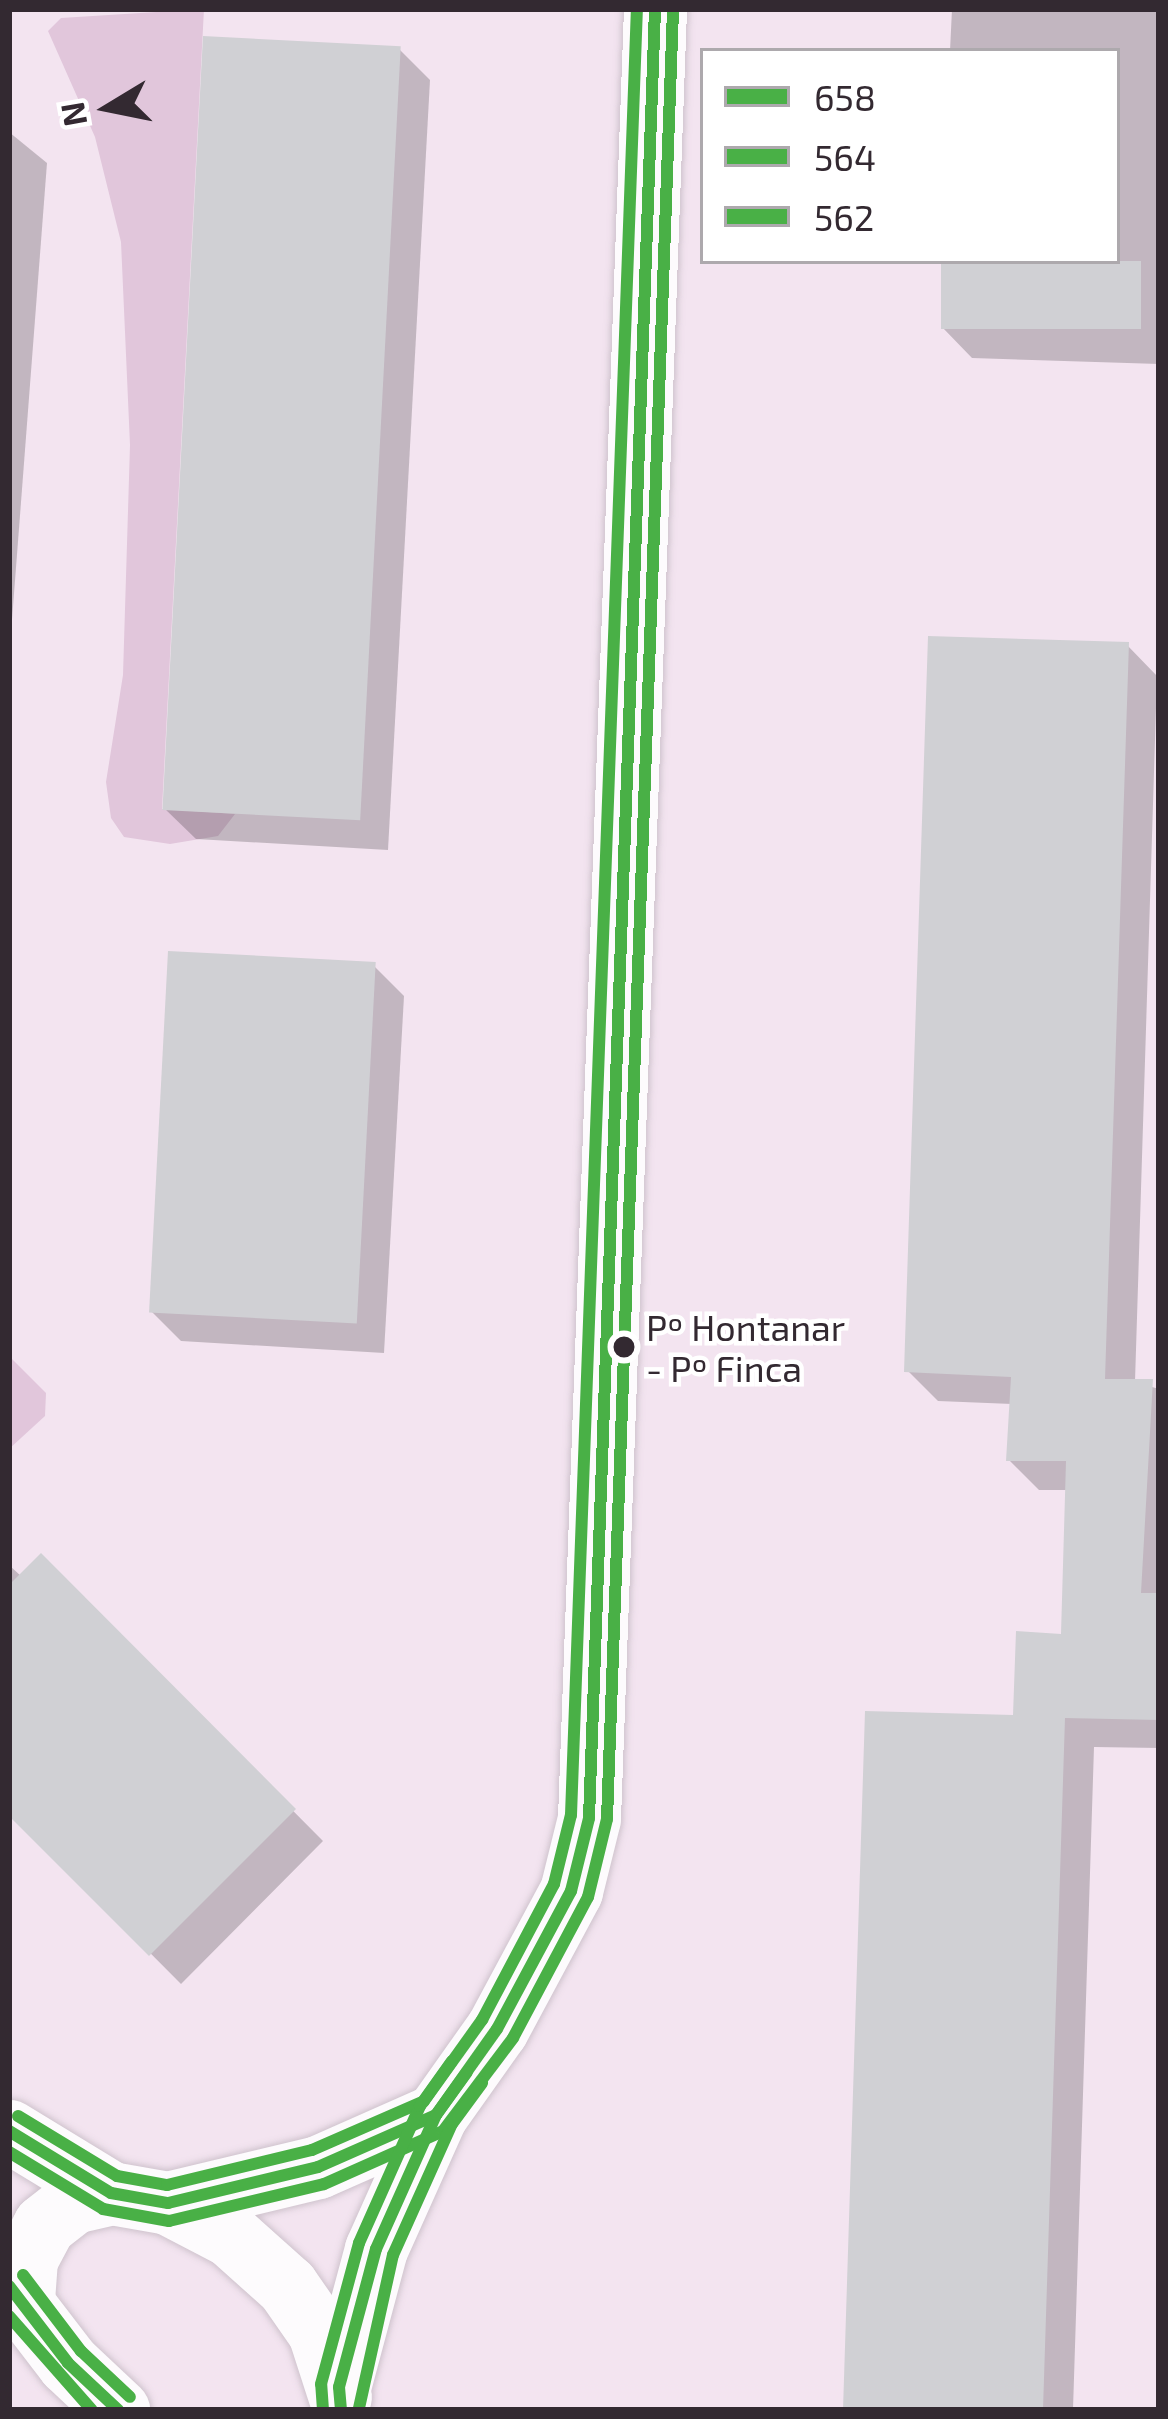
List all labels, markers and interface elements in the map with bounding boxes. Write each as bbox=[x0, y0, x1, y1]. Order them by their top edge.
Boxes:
north arrow bbox=[48, 48, 168, 168]
legend bbox=[700, 48, 1120, 264]
text: 658 bbox=[814, 75, 876, 118]
text: N bbox=[51, 99, 94, 129]
text: 564 bbox=[814, 135, 876, 178]
text: 562 bbox=[814, 195, 874, 238]
place label: Pº Hontanar - Pº Finca bbox=[646, 1304, 845, 1389]
marker: Pº Hontanar - Pº Finca bbox=[613, 1336, 635, 1358]

